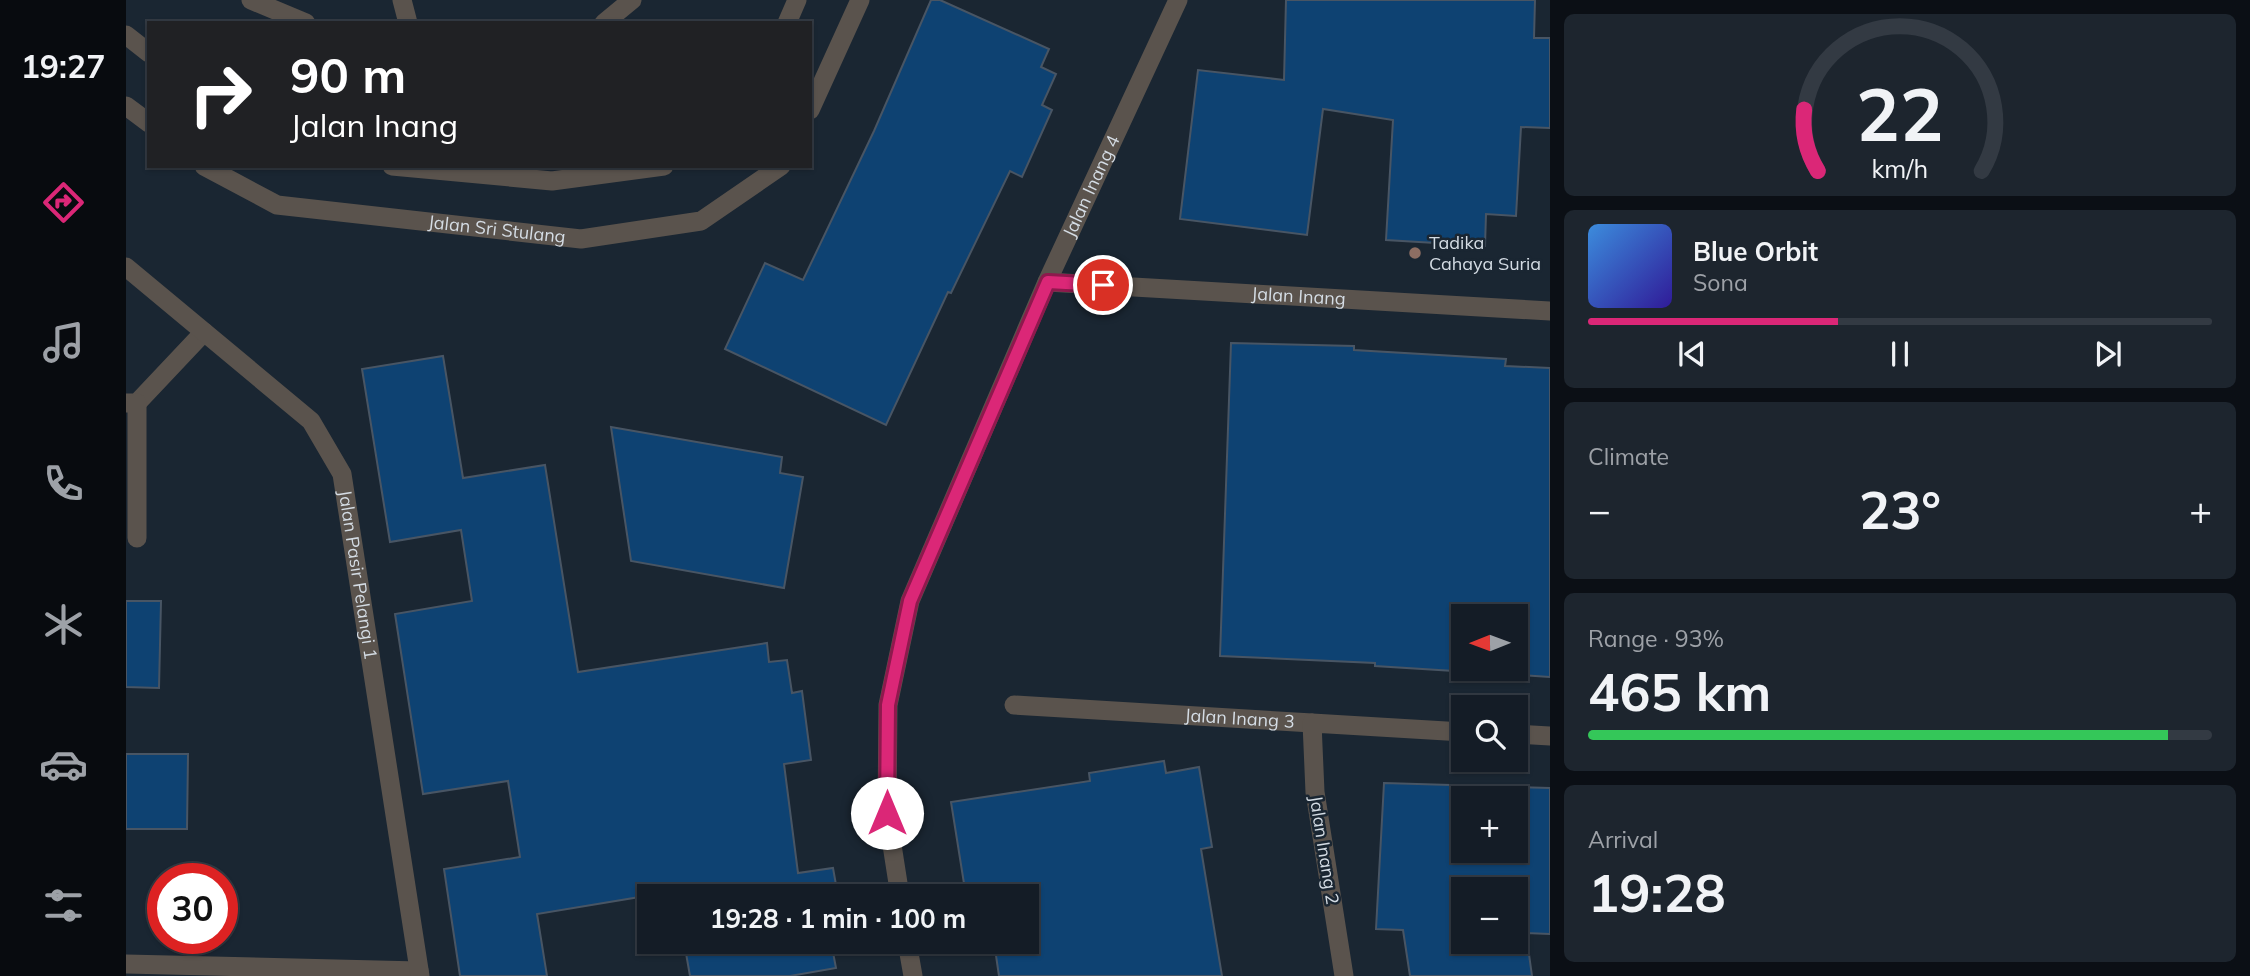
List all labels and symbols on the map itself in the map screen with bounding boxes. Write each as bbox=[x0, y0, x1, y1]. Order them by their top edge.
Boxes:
street label: Jalan Inang 4 bbox=[1057, 131, 1125, 241]
street label: Jalan Sri Stulang bbox=[427, 210, 567, 248]
place label: Tadika Cahaya Suria bbox=[1429, 231, 1541, 275]
marker: Tadika Cahaya Suria bbox=[1407, 245, 1423, 261]
pin bbox=[1073, 255, 1133, 315]
street label: Jalan Inang bbox=[1251, 282, 1346, 310]
street label: Jalan Pasir Pelangi 1 bbox=[334, 488, 383, 661]
north arrow bbox=[1451, 604, 1528, 681]
street label: Jalan Inang 3 bbox=[1184, 703, 1295, 733]
position arrow bbox=[850, 776, 924, 850]
street label: Jalan Inang 2 bbox=[1305, 794, 1344, 906]
speed limit sign: 30 bbox=[147, 863, 238, 954]

